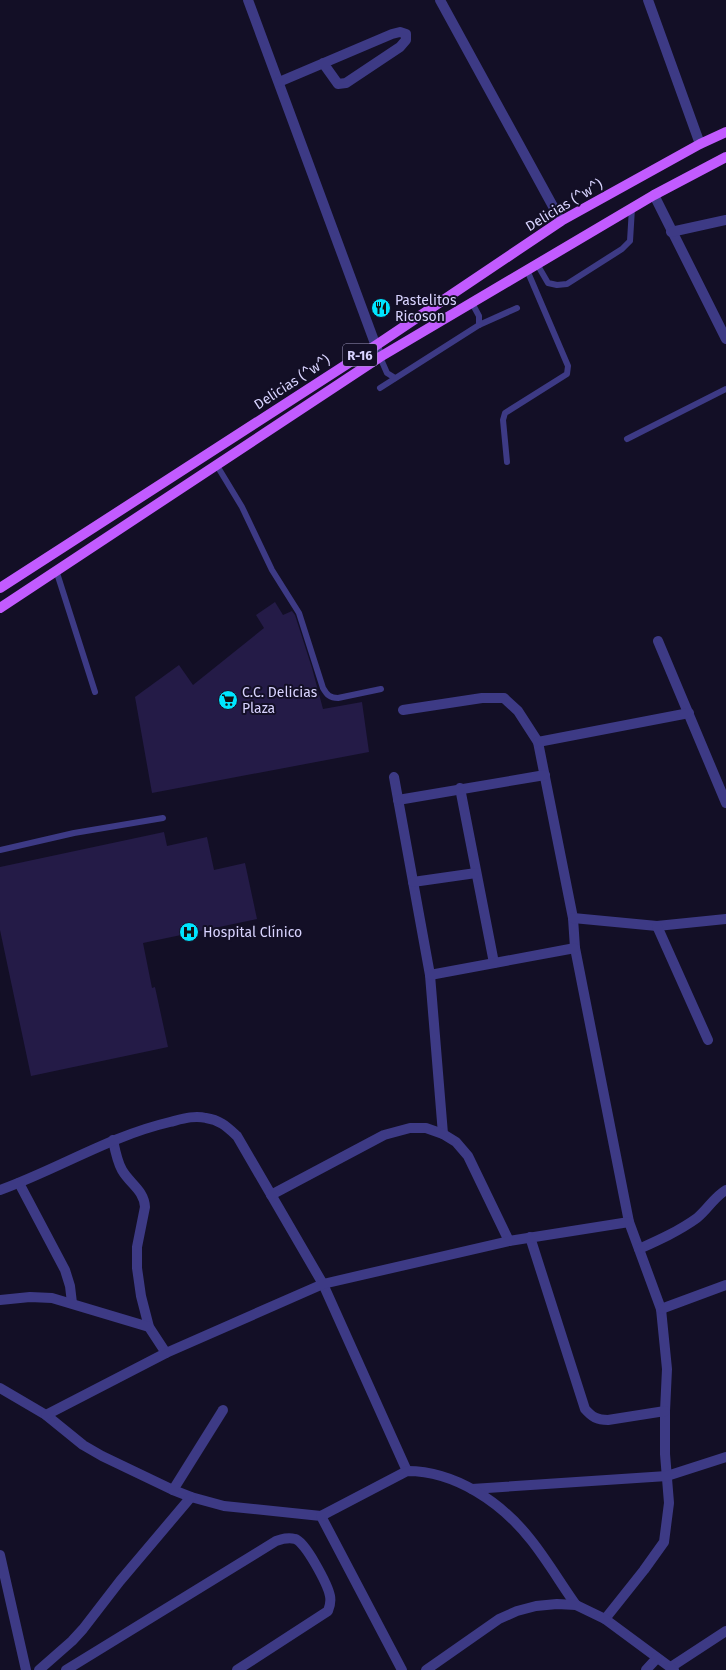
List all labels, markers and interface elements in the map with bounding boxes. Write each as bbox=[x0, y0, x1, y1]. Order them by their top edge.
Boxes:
street label: Delicias (^w^) bbox=[522, 176, 606, 235]
place label: Pastelitos Ricoson bbox=[395, 292, 457, 325]
restaurant icon: Pastelitos Ricoson bbox=[370, 297, 392, 319]
road number: R-16 bbox=[343, 344, 377, 366]
street label: Delicias (^w^) bbox=[251, 352, 334, 413]
place label: C.C. Delicias Plaza bbox=[242, 684, 318, 717]
supermarket icon: C.C. Delicias Plaza bbox=[217, 689, 239, 711]
hospital icon: Hospital Clínico bbox=[178, 921, 200, 943]
place label: Hospital Clínico bbox=[203, 924, 302, 941]

